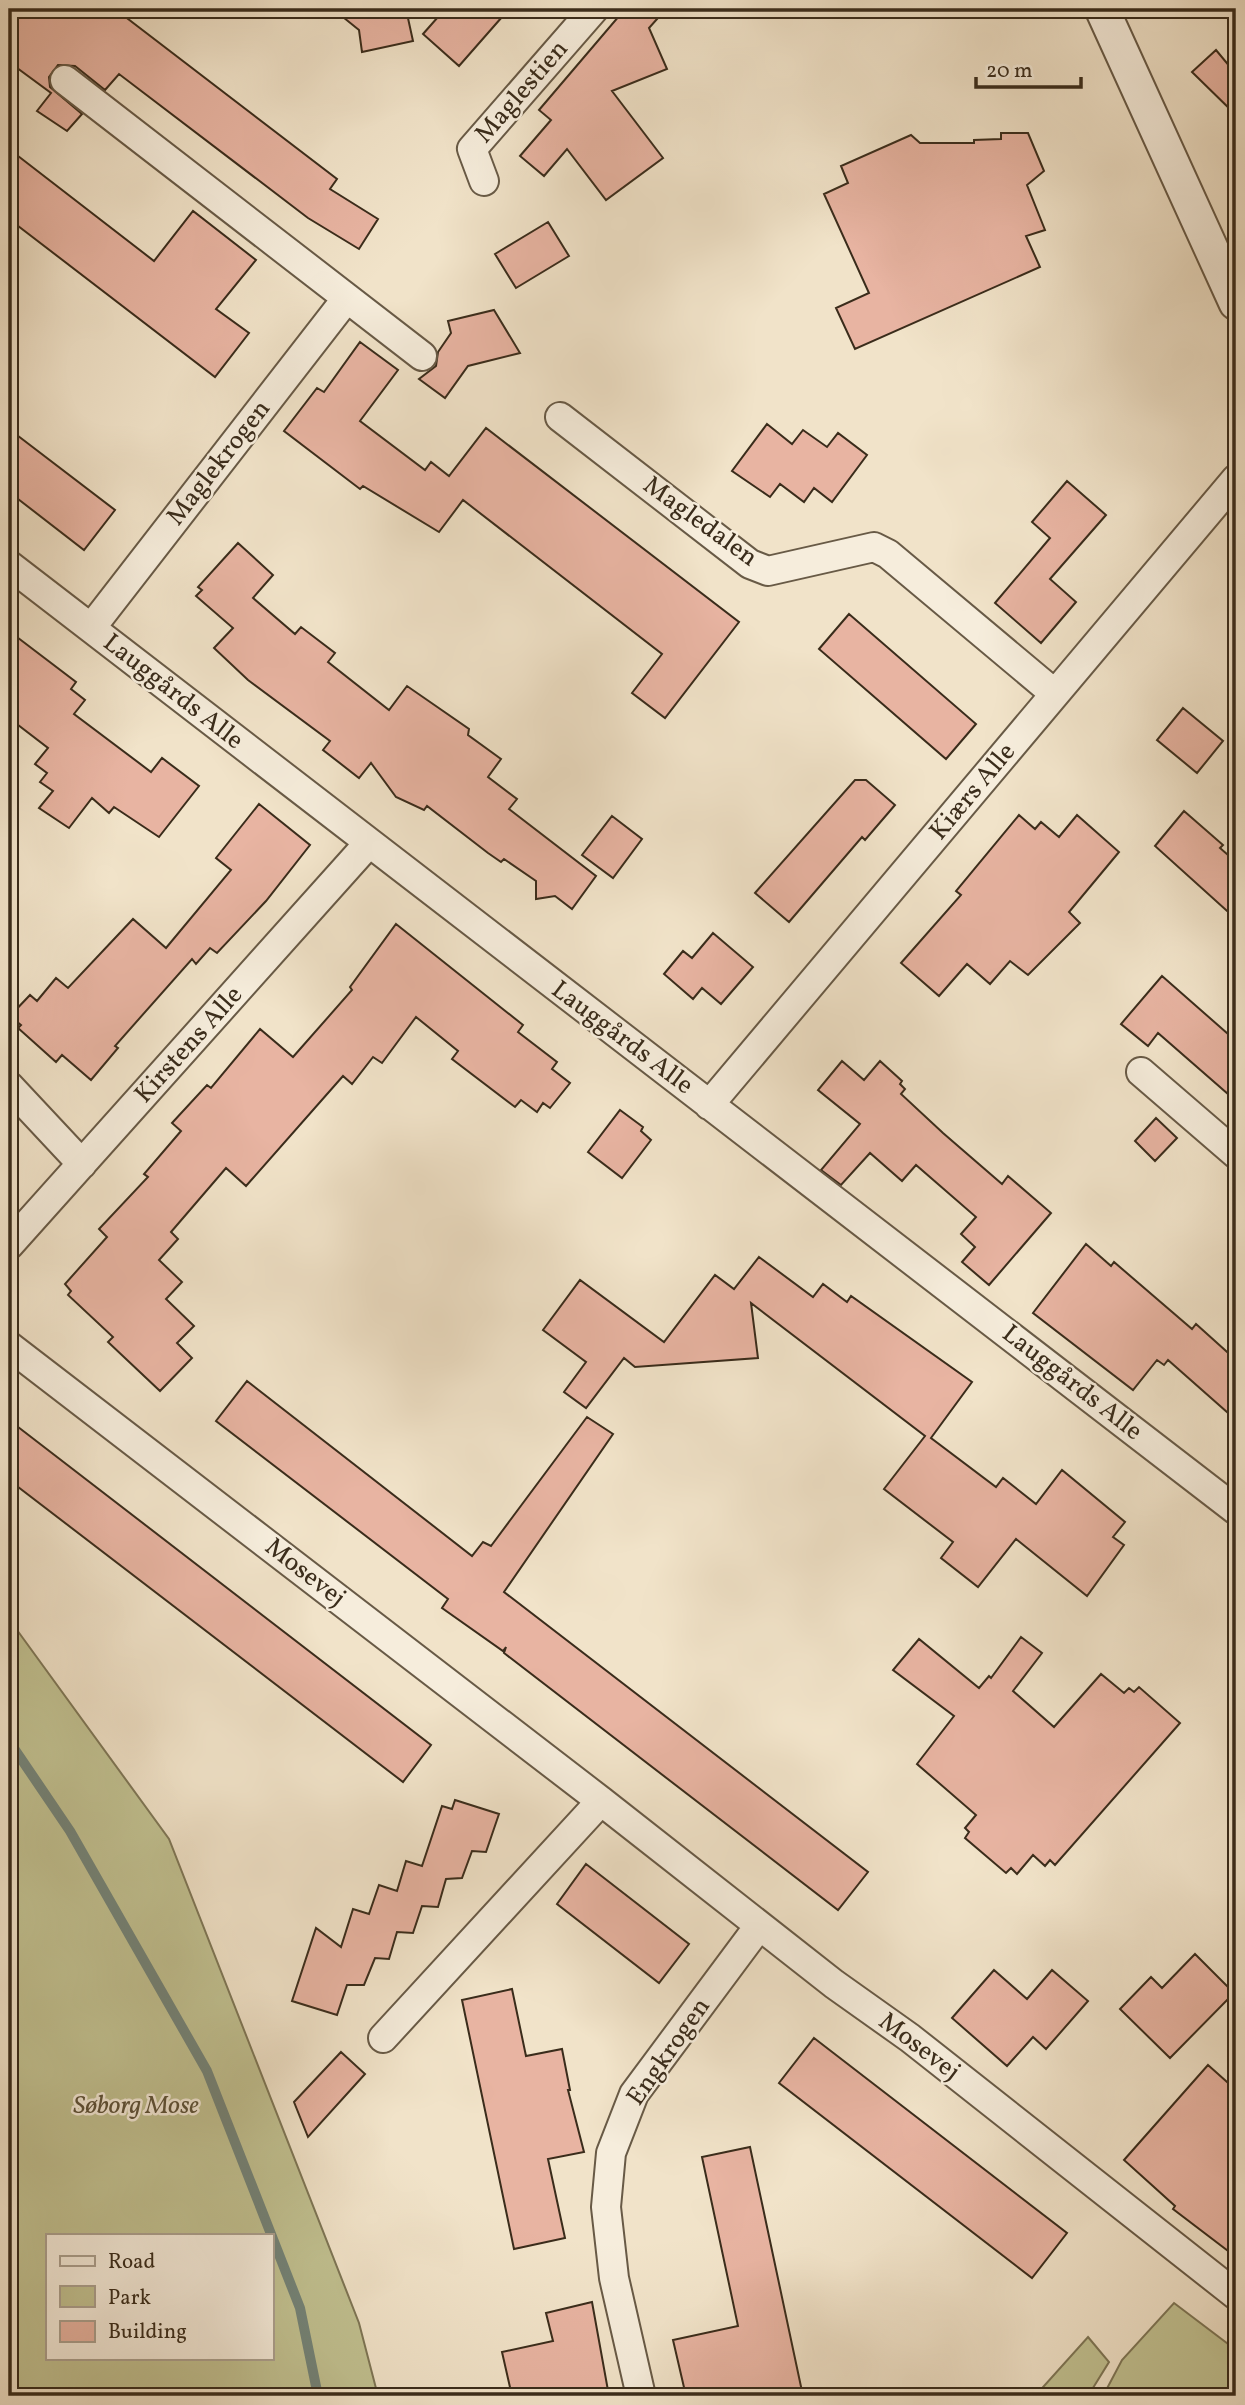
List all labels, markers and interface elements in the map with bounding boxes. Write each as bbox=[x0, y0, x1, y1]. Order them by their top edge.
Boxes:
street label: Maglestien bbox=[467, 32, 577, 152]
scale bar bbox=[976, 46, 1080, 90]
text: 20 m bbox=[986, 57, 1032, 86]
street label: Maglekrogen bbox=[158, 393, 280, 533]
street label: Magledalen bbox=[635, 468, 765, 576]
street label: Lauggårds Alle bbox=[95, 626, 251, 758]
street label: Kiærs Alle bbox=[922, 736, 1024, 848]
street label: Lauggårds Alle bbox=[543, 973, 701, 1103]
street label: Kirstens Alle bbox=[127, 978, 251, 1112]
street label: Lauggårds Alle bbox=[994, 1317, 1150, 1449]
street label: Mosevej bbox=[257, 1530, 353, 1616]
street label: Engkrogen bbox=[619, 1991, 719, 2113]
street label: Mosevej bbox=[871, 2004, 967, 2090]
park label: Søborg Mose bbox=[73, 2088, 199, 2124]
legend bbox=[46, 2234, 273, 2360]
text: Road bbox=[108, 2248, 155, 2277]
text: Park bbox=[108, 2284, 151, 2313]
text: Building bbox=[108, 2318, 187, 2347]

